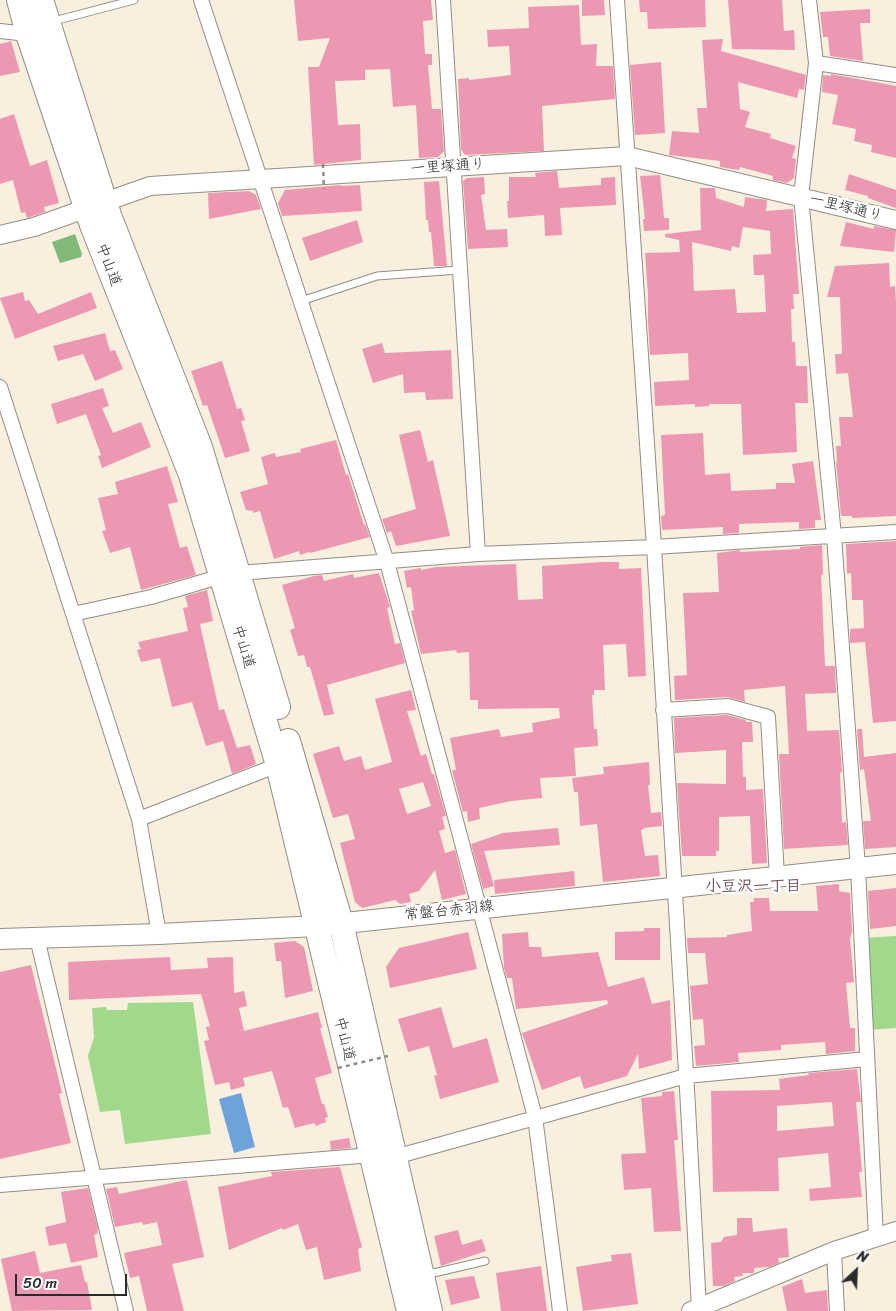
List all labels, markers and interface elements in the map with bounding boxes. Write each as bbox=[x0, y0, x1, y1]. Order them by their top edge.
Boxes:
street label: 一里塚通り bbox=[410, 155, 486, 179]
street label: 一里塚通り bbox=[807, 190, 885, 226]
street label: 中山道 bbox=[92, 241, 124, 289]
street label: 中山道 bbox=[228, 623, 258, 671]
district label: 小豆沢一丁目 bbox=[705, 877, 801, 897]
street label: 常盤台赤羽線 bbox=[403, 897, 495, 925]
street label: 中山道 bbox=[330, 1015, 358, 1063]
text: N bbox=[853, 1244, 872, 1270]
north arrow bbox=[831, 1246, 881, 1296]
scale bar bbox=[18, 1264, 130, 1296]
text: 50 m bbox=[23, 1270, 57, 1296]

